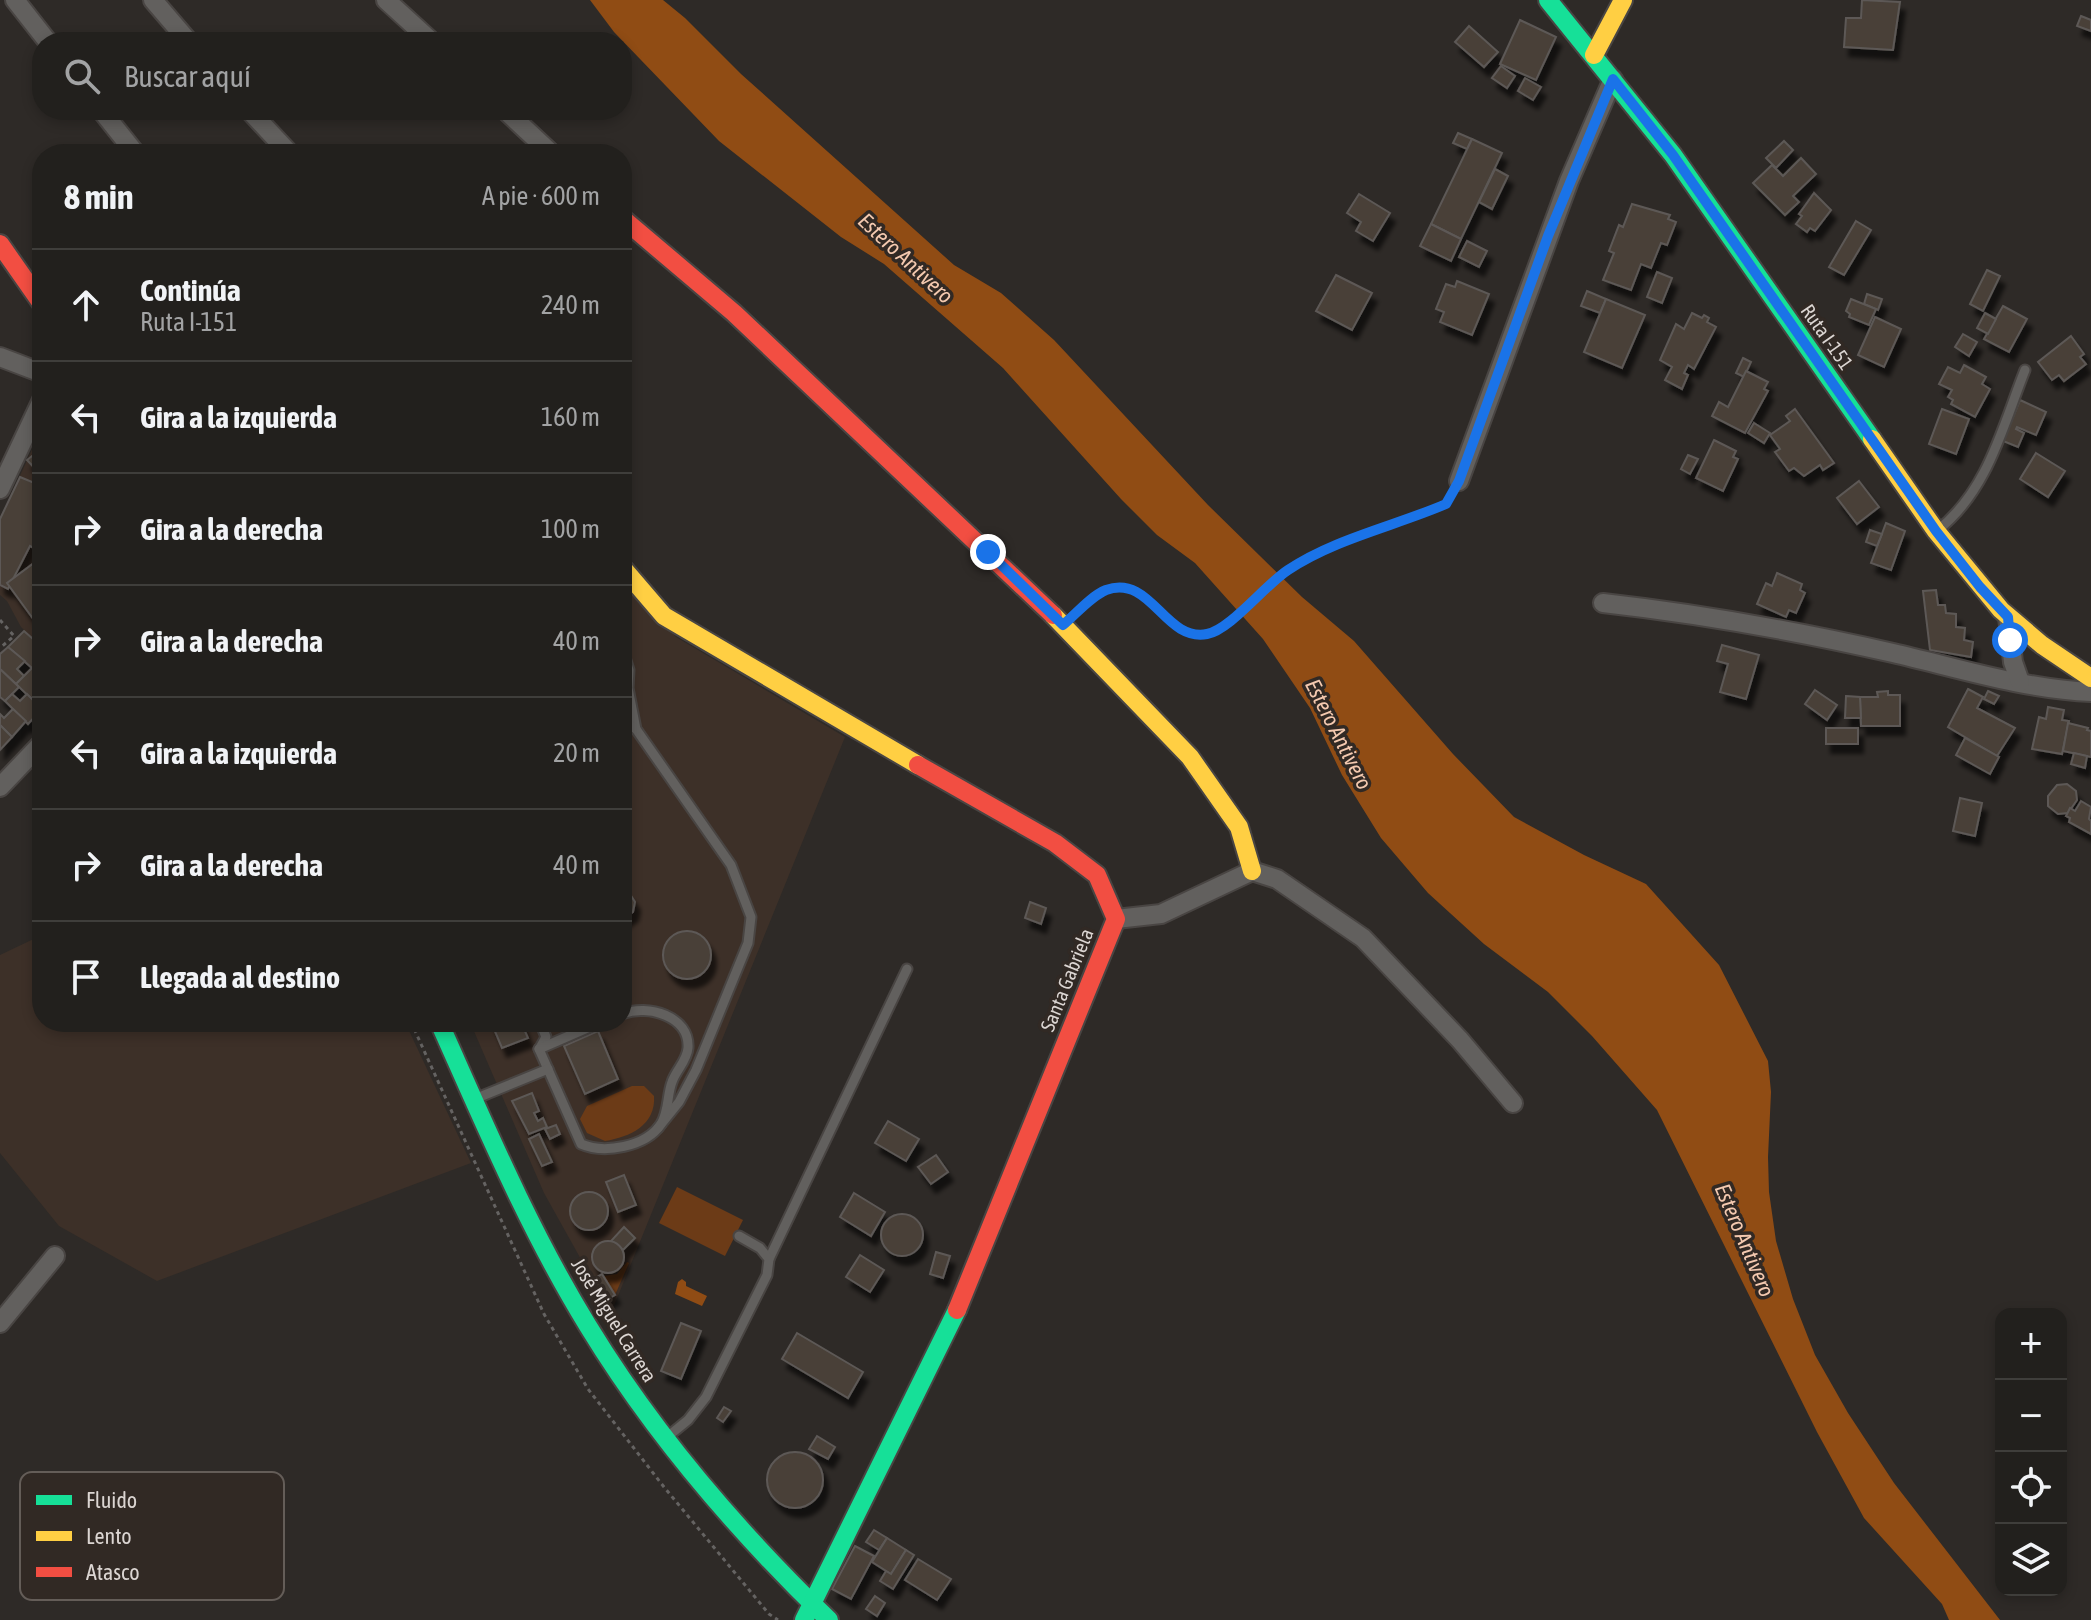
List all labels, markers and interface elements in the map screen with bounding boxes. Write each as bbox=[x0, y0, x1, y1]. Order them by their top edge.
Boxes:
search box bbox=[32, 32, 632, 120]
icon: search bbox=[60, 54, 104, 98]
text: Buscar aquí bbox=[124, 59, 251, 93]
text: 8 min bbox=[64, 177, 133, 216]
text: A pie · 600 m bbox=[482, 181, 600, 211]
water label: Estero Antivero bbox=[853, 207, 959, 309]
text: Continúa bbox=[140, 273, 241, 307]
icon: ahead bbox=[64, 283, 108, 327]
text: 240 m bbox=[541, 290, 600, 320]
street label: Ruta I-151 bbox=[1797, 299, 1858, 374]
text: Ruta I-151 bbox=[140, 307, 237, 337]
icon: left bbox=[64, 395, 108, 439]
text: Gira a la izquierda bbox=[140, 400, 337, 434]
text: 160 m bbox=[541, 402, 600, 432]
icon: right bbox=[64, 507, 108, 551]
text: Gira a la derecha bbox=[140, 512, 323, 546]
text: 100 m bbox=[541, 514, 600, 544]
route end bbox=[970, 534, 1006, 570]
icon: right bbox=[64, 619, 108, 663]
route start bbox=[1992, 622, 2028, 658]
text: Gira a la derecha bbox=[140, 624, 323, 658]
text: 40 m bbox=[553, 626, 600, 656]
water label: Estero Antivero bbox=[1300, 675, 1378, 793]
icon: left bbox=[64, 731, 108, 775]
text: Gira a la izquierda bbox=[140, 736, 337, 770]
text: 20 m bbox=[553, 738, 600, 768]
icon: right bbox=[64, 843, 108, 887]
text: Gira a la derecha bbox=[140, 848, 323, 882]
text: 40 m bbox=[553, 850, 600, 880]
street label: Santa Gabriela bbox=[1036, 925, 1098, 1035]
icon: arrive bbox=[64, 955, 108, 999]
text: Llegada al destino bbox=[140, 960, 340, 994]
water label: Estero Antivero bbox=[1710, 1180, 1780, 1300]
street label: José Miguel Carrera bbox=[567, 1253, 662, 1386]
map controls bbox=[1995, 1308, 2067, 1596]
button: + bbox=[1995, 1308, 2067, 1380]
button: − bbox=[1995, 1380, 2067, 1452]
button: locate bbox=[1995, 1452, 2067, 1524]
legend bbox=[20, 1472, 284, 1600]
text: Fluido bbox=[86, 1487, 137, 1513]
text: Lento bbox=[86, 1523, 132, 1549]
button: layers bbox=[1995, 1524, 2067, 1596]
text: Atasco bbox=[86, 1559, 140, 1585]

